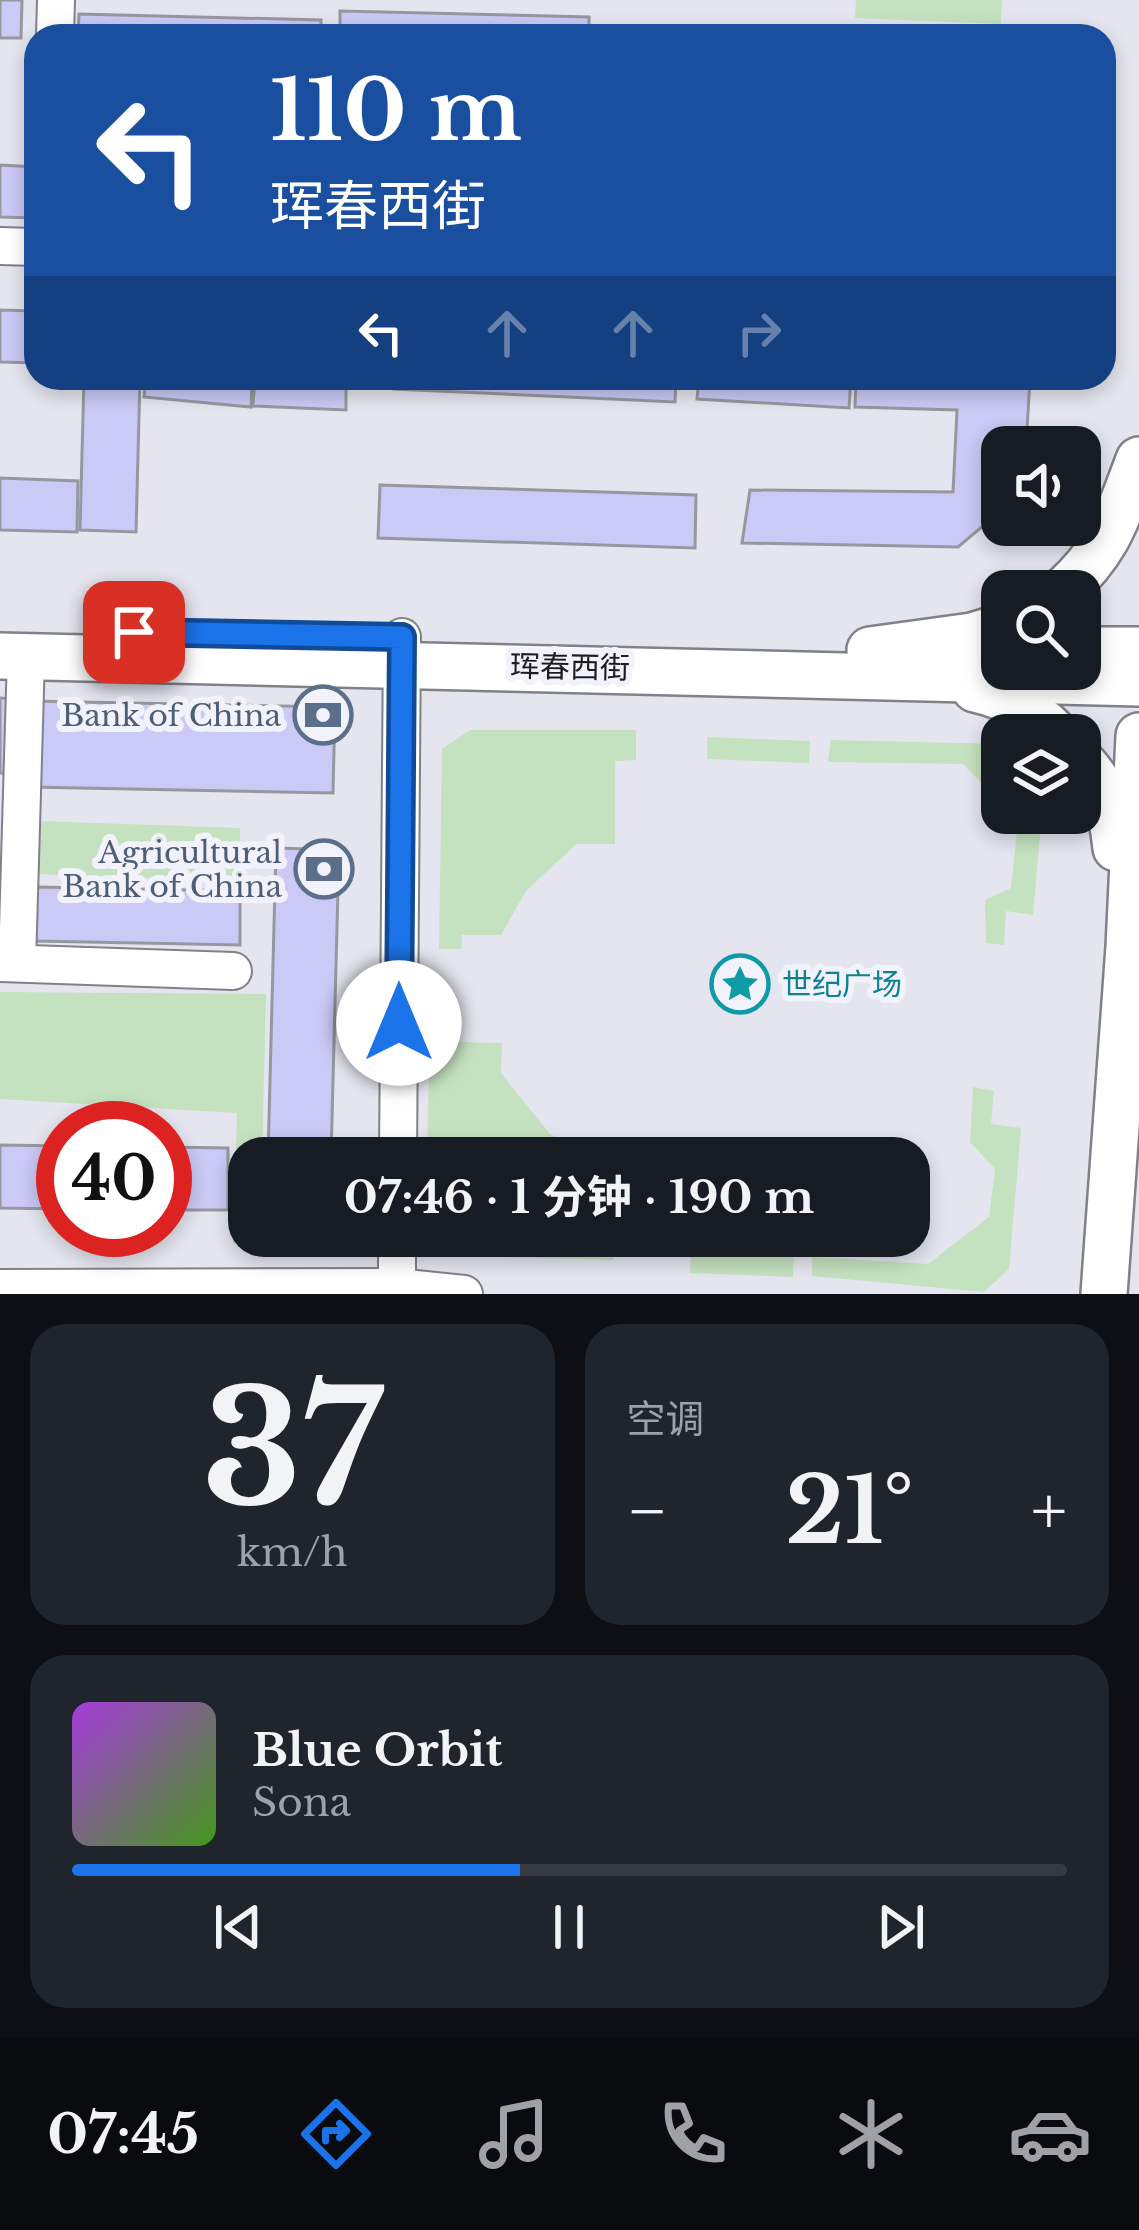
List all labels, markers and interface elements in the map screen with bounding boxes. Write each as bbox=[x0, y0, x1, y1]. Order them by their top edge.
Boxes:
text: 110 m bbox=[270, 59, 522, 163]
icon: left bbox=[72, 72, 228, 228]
text: 珲春西街 bbox=[270, 173, 486, 240]
icon: left bbox=[348, 300, 414, 366]
icon: ahead bbox=[474, 300, 540, 366]
icon: ahead bbox=[600, 300, 666, 366]
icon: right bbox=[726, 300, 792, 366]
map controls bbox=[981, 426, 1101, 834]
button: sound bbox=[981, 426, 1101, 546]
button: search bbox=[981, 570, 1101, 690]
pin bbox=[83, 581, 185, 683]
icon: arrive bbox=[101, 599, 167, 665]
street label: 珲春西街 bbox=[510, 647, 630, 687]
bank icon: Bank of China bbox=[292, 684, 354, 746]
place label: Bank of China bbox=[61, 697, 281, 734]
button: layers bbox=[981, 714, 1101, 834]
place label: Agricultural Bank of China bbox=[62, 834, 282, 905]
bank icon: Agricultural Bank of China bbox=[293, 838, 355, 900]
place icon: 世纪广场 bbox=[709, 953, 771, 1015]
position arrow bbox=[336, 960, 462, 1086]
place label: 世纪广场 bbox=[782, 966, 902, 1003]
speed limit sign: 40 bbox=[36, 1101, 192, 1257]
text: 07:46 · 1 分钟 · 190 m bbox=[344, 1169, 814, 1225]
text: 37 bbox=[202, 1353, 382, 1546]
text: 空调 bbox=[627, 1395, 705, 1444]
text: 21° bbox=[786, 1456, 913, 1567]
text: − bbox=[627, 1470, 668, 1552]
text: + bbox=[1031, 1470, 1067, 1552]
text: km/h bbox=[237, 1528, 348, 1577]
text: Blue Orbit bbox=[252, 1722, 502, 1778]
text: Sona bbox=[252, 1778, 351, 1827]
icon: previous bbox=[205, 1894, 271, 1960]
icon: pause bbox=[536, 1894, 602, 1960]
icon: next bbox=[868, 1894, 934, 1960]
icon: directions bbox=[294, 2092, 378, 2176]
icon: music bbox=[472, 2092, 556, 2176]
icon: phone bbox=[651, 2092, 735, 2176]
icon: climate bbox=[829, 2092, 913, 2176]
icon: car bbox=[1008, 2092, 1092, 2176]
text: 07:45 bbox=[47, 2101, 199, 2168]

